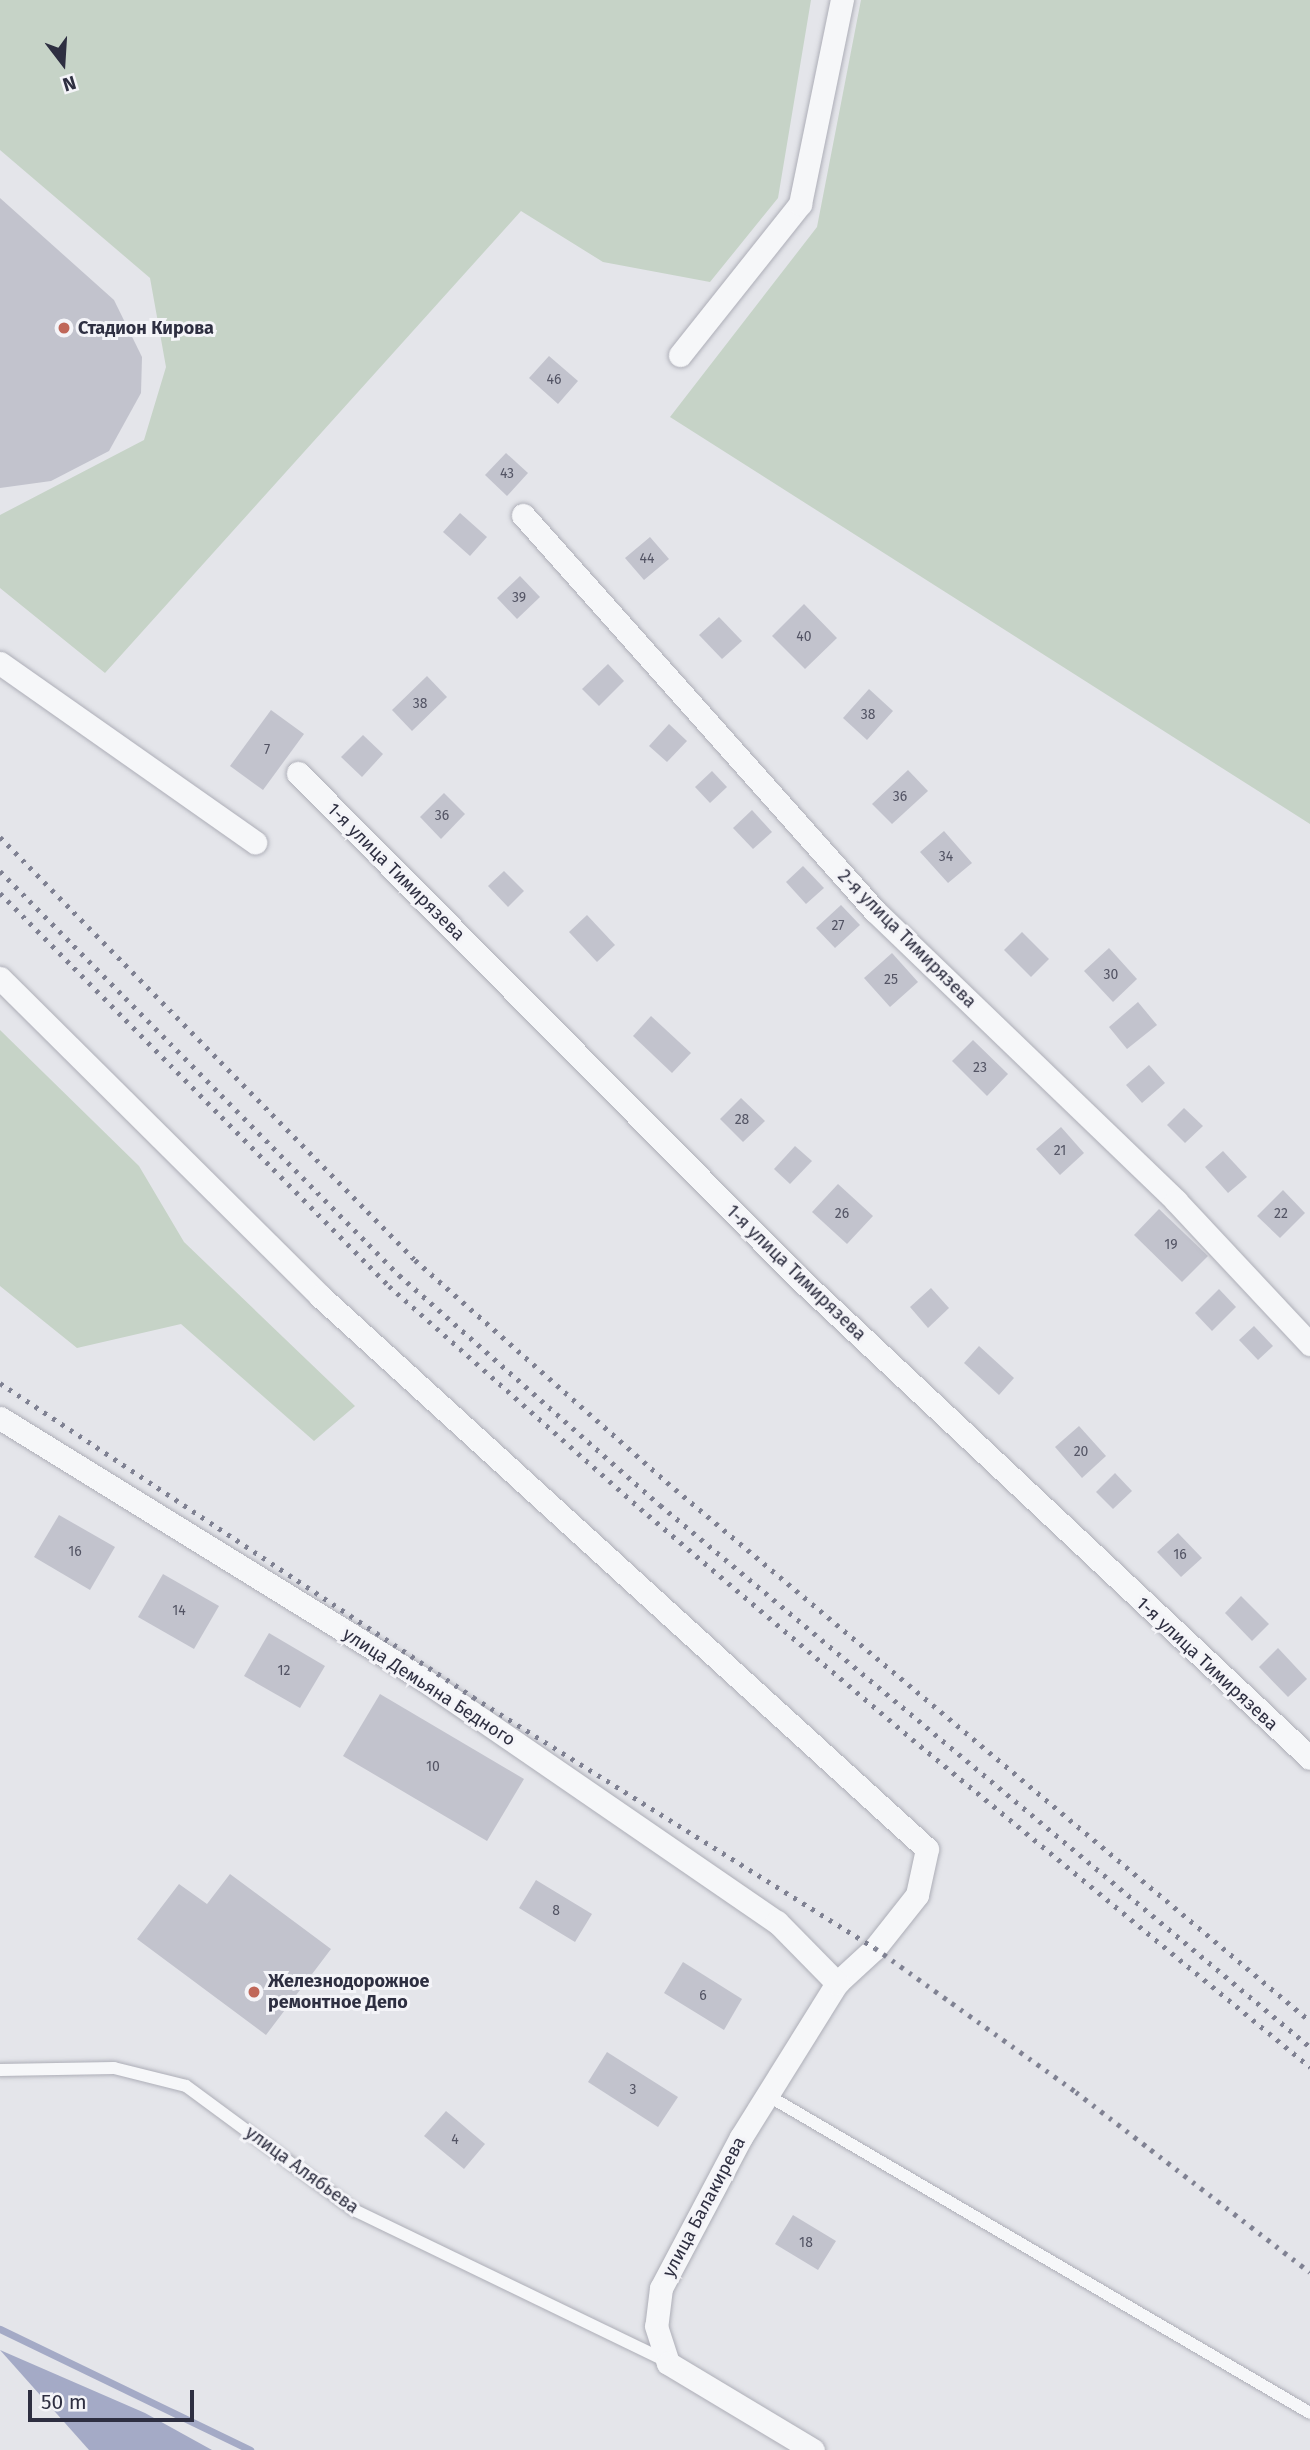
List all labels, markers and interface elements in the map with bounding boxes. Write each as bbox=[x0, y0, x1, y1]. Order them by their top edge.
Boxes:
north arrow bbox=[28, 28, 98, 98]
text: N bbox=[60, 71, 79, 96]
place label: Стадион Кирова bbox=[78, 317, 214, 339]
marker: Стадион Кирова bbox=[56, 320, 72, 336]
house number: 46 bbox=[547, 372, 561, 388]
house number: 43 bbox=[500, 466, 514, 482]
house number: 44 bbox=[640, 551, 654, 567]
house number: 39 bbox=[512, 590, 526, 606]
house number: 40 bbox=[796, 629, 812, 645]
house number: 38 bbox=[413, 696, 427, 712]
house number: 38 bbox=[861, 707, 875, 723]
house number: 7 bbox=[264, 742, 270, 758]
house number: 36 bbox=[893, 789, 907, 805]
street label: 1-я улица Тимирязева bbox=[323, 799, 469, 945]
house number: 36 bbox=[435, 808, 449, 824]
house number: 34 bbox=[939, 849, 953, 865]
street label: 2-я улица Тимирязева bbox=[833, 865, 981, 1013]
house number: 27 bbox=[831, 918, 845, 934]
house number: 30 bbox=[1104, 967, 1118, 983]
house number: 25 bbox=[884, 972, 898, 988]
house number: 23 bbox=[973, 1060, 987, 1076]
house number: 28 bbox=[735, 1112, 749, 1128]
house number: 21 bbox=[1054, 1143, 1066, 1159]
street label: 1-я улица Тимирязева bbox=[722, 1201, 870, 1345]
house number: 26 bbox=[835, 1206, 849, 1222]
house number: 22 bbox=[1274, 1206, 1288, 1222]
house number: 19 bbox=[1164, 1237, 1178, 1253]
house number: 20 bbox=[1074, 1444, 1088, 1460]
house number: 16 bbox=[68, 1544, 82, 1560]
house number: 16 bbox=[1173, 1547, 1187, 1563]
street label: 1-я улица Тимирязева bbox=[1132, 1593, 1282, 1735]
house number: 14 bbox=[172, 1603, 186, 1619]
street label: улица Демьяна Бедного bbox=[339, 1623, 519, 1751]
house number: 12 bbox=[278, 1663, 290, 1679]
house number: 10 bbox=[426, 1759, 440, 1775]
house number: 8 bbox=[552, 1903, 560, 1919]
place label: Железнодорожное ремонтное Депо bbox=[268, 1971, 429, 2014]
marker: Железнодорожное ремонтное Депо bbox=[246, 1984, 262, 2000]
house number: 6 bbox=[699, 1988, 707, 2004]
house number: 3 bbox=[630, 2082, 636, 2098]
street label: улица Алябьева bbox=[241, 2122, 363, 2218]
house number: 4 bbox=[451, 2132, 459, 2148]
street label: улица Балакирева bbox=[658, 2133, 750, 2281]
house number: 18 bbox=[799, 2235, 813, 2251]
scale bar bbox=[32, 2376, 198, 2420]
text: 50 m bbox=[41, 2389, 87, 2415]

